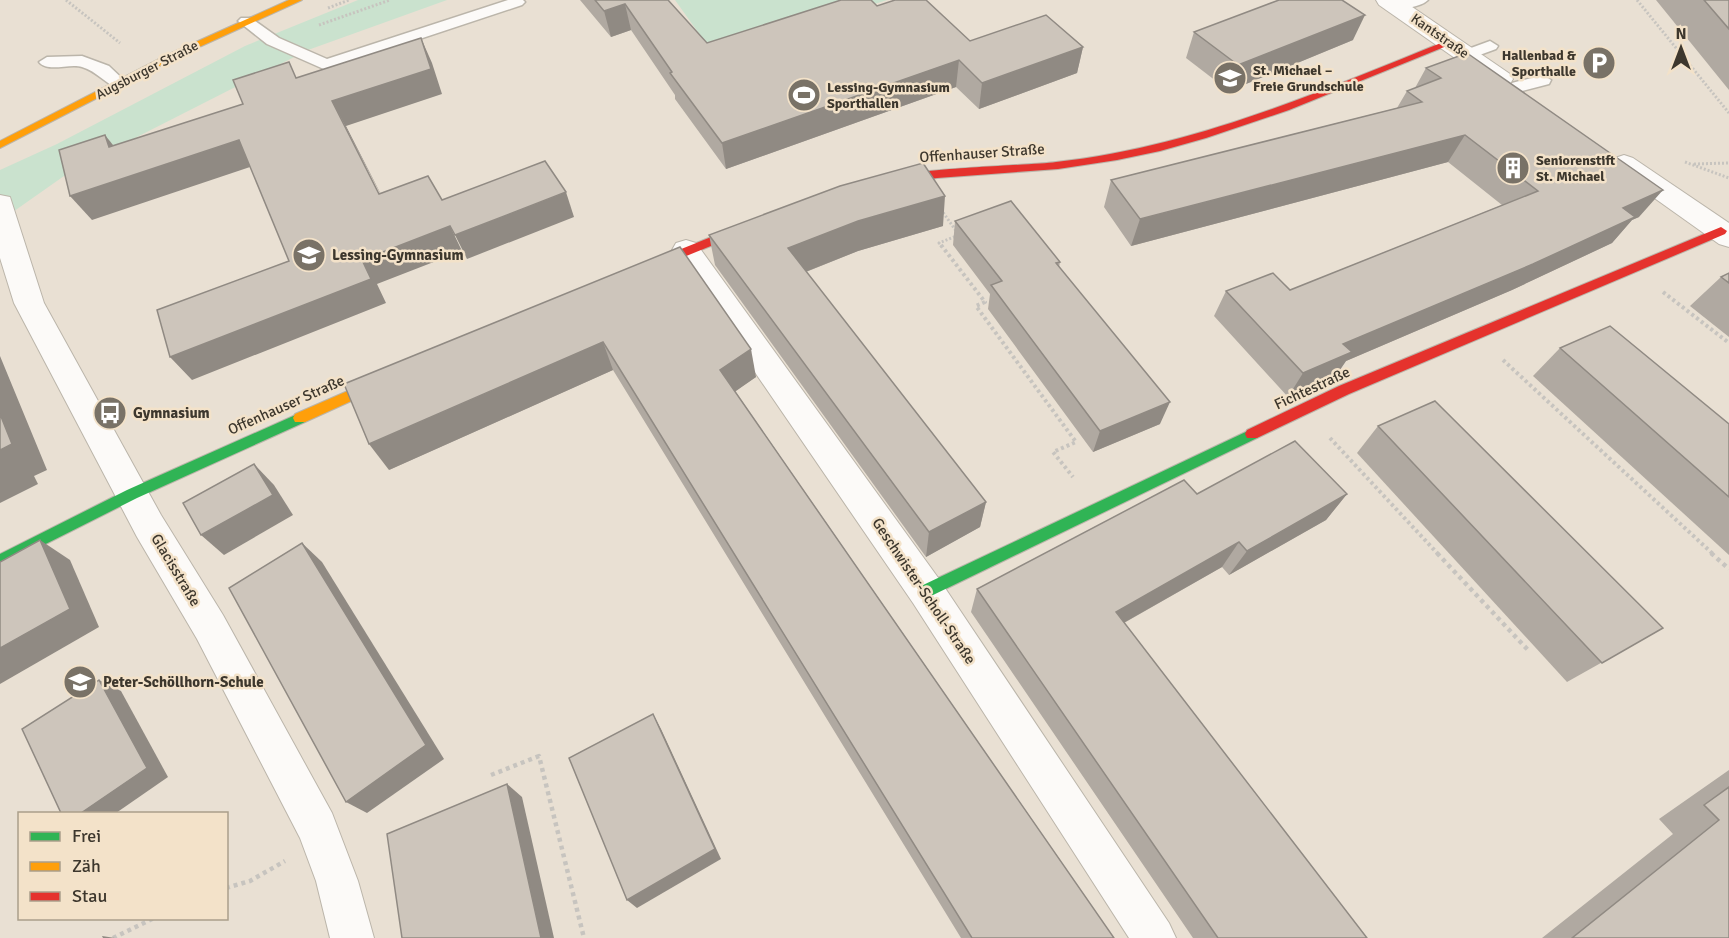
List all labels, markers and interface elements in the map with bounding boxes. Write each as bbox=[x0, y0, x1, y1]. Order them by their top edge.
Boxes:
street label: Kantstraße bbox=[1408, 10, 1472, 62]
north arrow bbox=[1651, 18, 1711, 78]
text: N bbox=[1675, 24, 1687, 44]
street label: Augsburger Straße bbox=[93, 37, 201, 103]
parking icon: Hallenbad & Sporthalle bbox=[1581, 45, 1617, 81]
place label: Hallenbad & Sporthalle bbox=[1502, 47, 1577, 80]
school or university icon: St. Michael – Freie Grundschule bbox=[1212, 60, 1248, 96]
place label: St. Michael – Freie Grundschule bbox=[1253, 62, 1364, 95]
sports icon: Lessing-Gymnasium Sporthallen bbox=[786, 77, 822, 113]
place label: Lessing-Gymnasium Sporthallen bbox=[827, 79, 950, 112]
street label: Offenhauser Straße bbox=[919, 140, 1045, 166]
building icon: Seniorenstift St. Michael bbox=[1495, 150, 1531, 186]
place label: Seniorenstift St. Michael bbox=[1536, 152, 1615, 185]
school or university icon: Lessing-Gymnasium bbox=[291, 237, 327, 273]
place label: Lessing-Gymnasium bbox=[332, 246, 464, 264]
street label: Fichtestraße bbox=[1271, 363, 1353, 413]
street label: Offenhauser Straße bbox=[225, 371, 347, 439]
bus stop icon: Gymnasium bbox=[92, 395, 128, 431]
place label: Gymnasium bbox=[133, 404, 210, 422]
street label: Geschwister-Scholl-Straße bbox=[868, 514, 980, 668]
street label: Glacisstraße bbox=[147, 531, 205, 609]
school or university icon: Peter-Schöllhorn-Schule bbox=[62, 664, 98, 700]
place label: Peter-Schöllhorn-Schule bbox=[103, 673, 264, 691]
legend bbox=[18, 812, 228, 920]
text: Frei bbox=[72, 825, 101, 847]
text: Zäh bbox=[72, 855, 101, 877]
text: Stau bbox=[72, 885, 107, 907]

